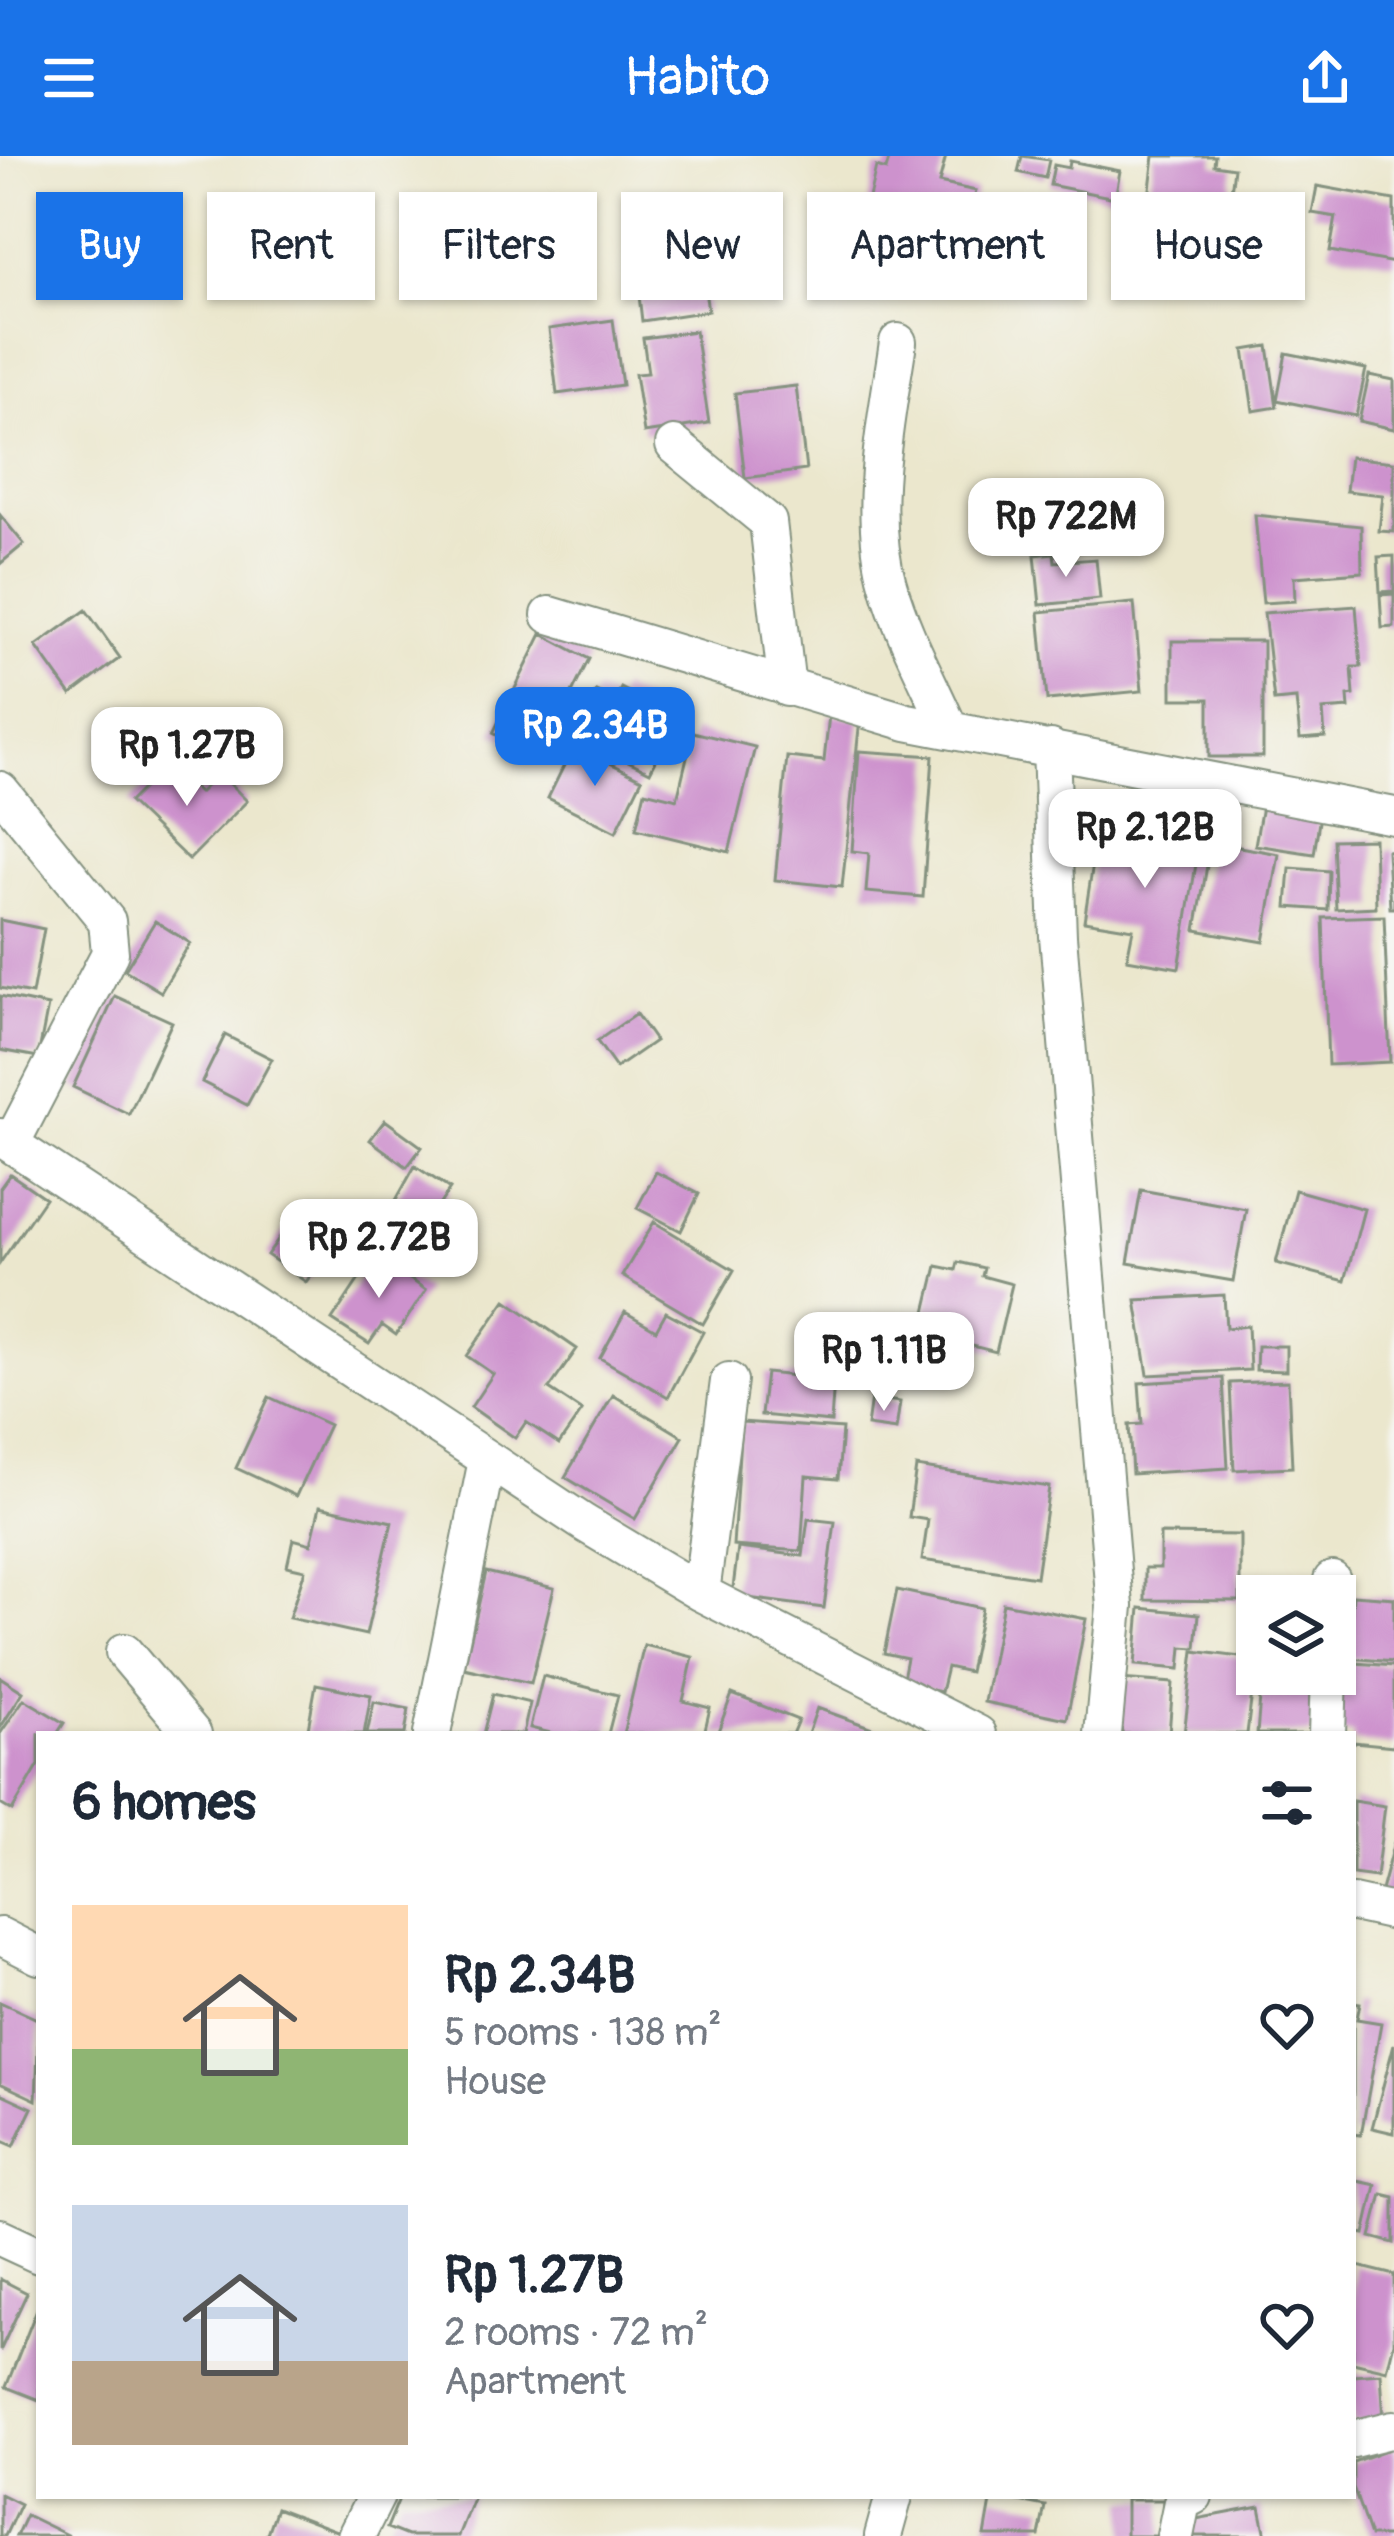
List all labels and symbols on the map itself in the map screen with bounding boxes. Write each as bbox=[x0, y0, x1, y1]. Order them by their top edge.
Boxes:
pin: Rp 722M bbox=[955, 478, 1177, 580]
pin: Rp 2.34B bbox=[471, 687, 719, 789]
pin: Rp 1.27B bbox=[63, 707, 311, 809]
pin: Rp 2.12B bbox=[1021, 789, 1269, 891]
pin: Rp 2.72B bbox=[255, 1199, 503, 1301]
pin: Rp 1.11B bbox=[760, 1312, 1008, 1414]

